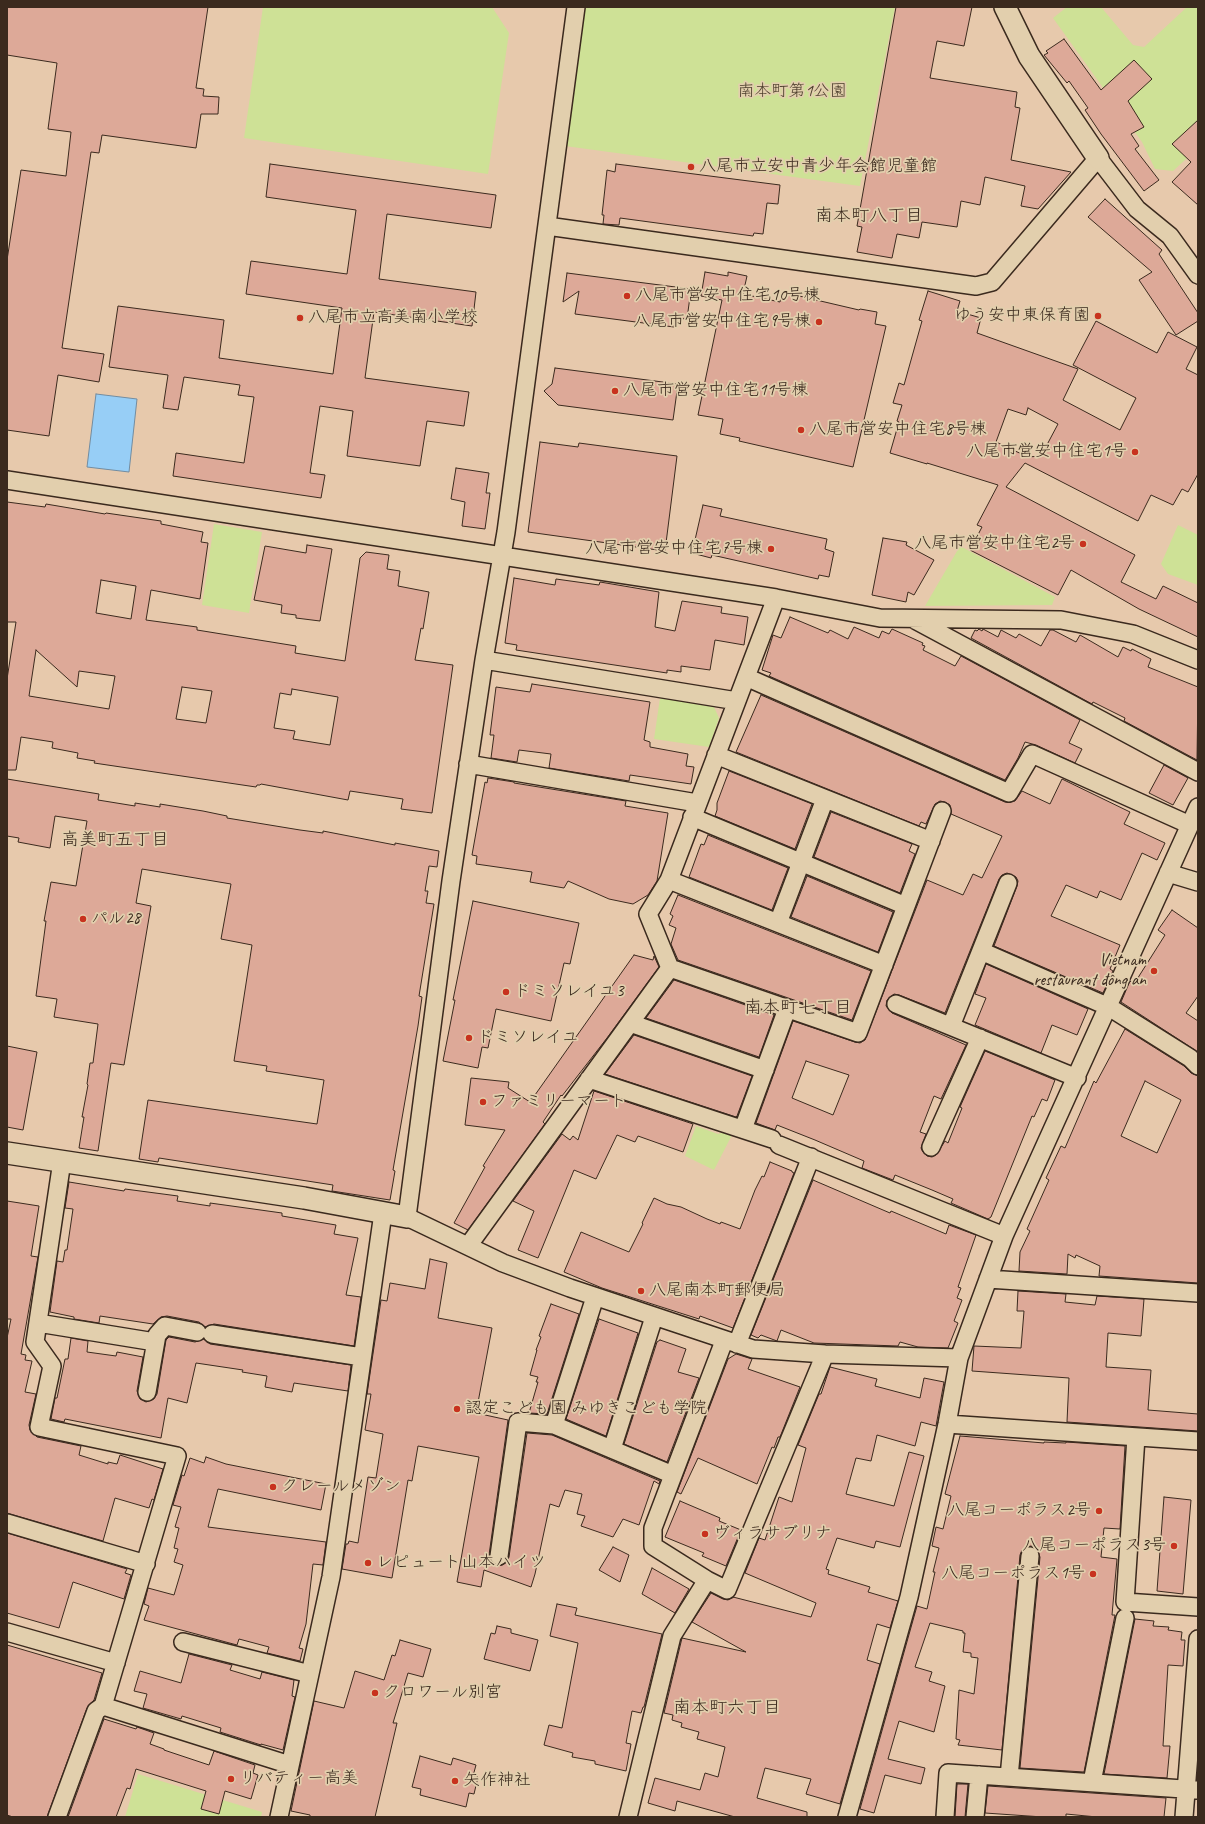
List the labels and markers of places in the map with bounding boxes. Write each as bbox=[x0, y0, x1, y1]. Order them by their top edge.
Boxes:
place label: 八尾市立安中青少年会館児童館 bbox=[699, 157, 937, 177]
marker: 八尾市立安中青少年会館児童館 bbox=[686, 162, 696, 172]
place label: 八尾市営安中住宅10号棟 bbox=[635, 286, 820, 306]
marker: 八尾市営安中住宅10号棟 bbox=[622, 291, 632, 301]
place label: ゆう安中東保育園 bbox=[954, 306, 1090, 326]
place label: 八尾市立高美南小学校 bbox=[308, 308, 478, 328]
marker: ゆう安中東保育園 bbox=[1093, 311, 1103, 321]
place label: 八尾市営安中住宅9号棟 bbox=[633, 312, 811, 332]
marker: 八尾市立高美南小学校 bbox=[295, 313, 305, 323]
marker: 八尾市営安中住宅9号棟 bbox=[814, 317, 824, 327]
place label: 八尾市営安中住宅11号棟 bbox=[623, 381, 808, 401]
marker: 八尾市営安中住宅11号棟 bbox=[610, 386, 620, 396]
place label: 八尾市営安中住宅8号棟 bbox=[809, 420, 987, 440]
marker: 八尾市営安中住宅8号棟 bbox=[796, 425, 806, 435]
place label: 八尾市営安中住宅1号 bbox=[966, 442, 1127, 462]
marker: 八尾市営安中住宅1号 bbox=[1130, 447, 1140, 457]
place label: 八尾市営安中住宅2号 bbox=[914, 534, 1075, 554]
place label: 八尾市営安中住宅7号棟 bbox=[585, 539, 763, 559]
marker: 八尾市営安中住宅2号 bbox=[1078, 539, 1088, 549]
marker: 八尾市営安中住宅7号棟 bbox=[766, 544, 776, 554]
place label: パル28 bbox=[91, 909, 140, 929]
marker: パル28 bbox=[78, 914, 88, 924]
place label: Vietnam restaurant đông an bbox=[1033, 951, 1146, 991]
marker: Vietnam restaurant đông an bbox=[1149, 966, 1159, 976]
place label: ドミソレイユ3 bbox=[514, 982, 624, 1002]
marker: ドミソレイユ3 bbox=[501, 987, 511, 997]
place label: ドミソレイユ bbox=[477, 1028, 579, 1048]
marker: ドミソレイユ bbox=[464, 1033, 474, 1043]
place label: ファミリーマート bbox=[491, 1092, 627, 1112]
marker: ファミリーマート bbox=[478, 1097, 488, 1107]
place label: 八尾南本町郵便局 bbox=[649, 1281, 785, 1301]
marker: 八尾南本町郵便局 bbox=[636, 1286, 646, 1296]
place label: 認定こども園 みゆきこども学院 bbox=[465, 1399, 707, 1419]
marker: 認定こども園 みゆきこども学院 bbox=[452, 1404, 462, 1414]
place label: クレールメゾン bbox=[281, 1477, 401, 1497]
marker: クレールメゾン bbox=[268, 1482, 278, 1492]
place label: 八尾コーポラス2号 bbox=[947, 1501, 1091, 1521]
marker: 八尾コーポラス2号 bbox=[1094, 1506, 1104, 1516]
place label: ヴィラサブリナ bbox=[713, 1524, 832, 1544]
marker: ヴィラサブリナ bbox=[700, 1529, 710, 1539]
place label: 八尾コーポラス3号 bbox=[1022, 1536, 1166, 1556]
marker: 八尾コーポラス3号 bbox=[1169, 1541, 1179, 1551]
place label: レピュート山本ハイツ bbox=[376, 1553, 546, 1573]
marker: レピュート山本ハイツ bbox=[363, 1558, 373, 1568]
place label: 八尾コーポラス1号 bbox=[941, 1564, 1085, 1584]
marker: 八尾コーポラス1号 bbox=[1088, 1569, 1098, 1579]
place label: クロワール別宮 bbox=[383, 1683, 502, 1703]
marker: クロワール別宮 bbox=[370, 1688, 380, 1698]
place label: リバティー高美 bbox=[239, 1769, 358, 1789]
place label: 矢作神社 bbox=[463, 1771, 531, 1791]
marker: リバティー高美 bbox=[226, 1774, 236, 1784]
marker: 矢作神社 bbox=[450, 1776, 460, 1786]

